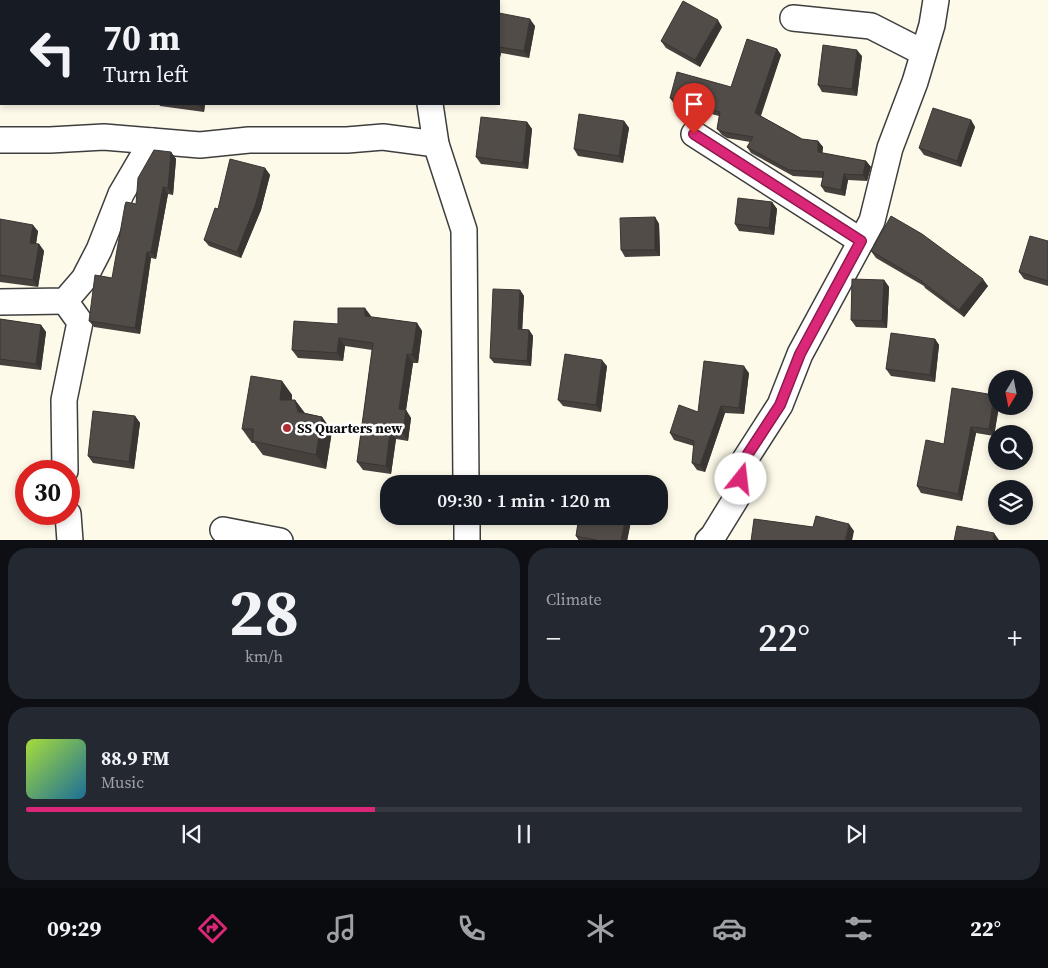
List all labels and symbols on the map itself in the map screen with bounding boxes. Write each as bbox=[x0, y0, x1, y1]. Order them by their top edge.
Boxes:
pin bbox=[673, 83, 715, 134]
north arrow bbox=[988, 370, 1032, 415]
place label: SS Quarters new bbox=[297, 418, 402, 438]
marker: SS Quarters new bbox=[281, 422, 293, 434]
position arrow bbox=[714, 452, 766, 504]
speed limit sign: 30 bbox=[15, 460, 80, 525]

